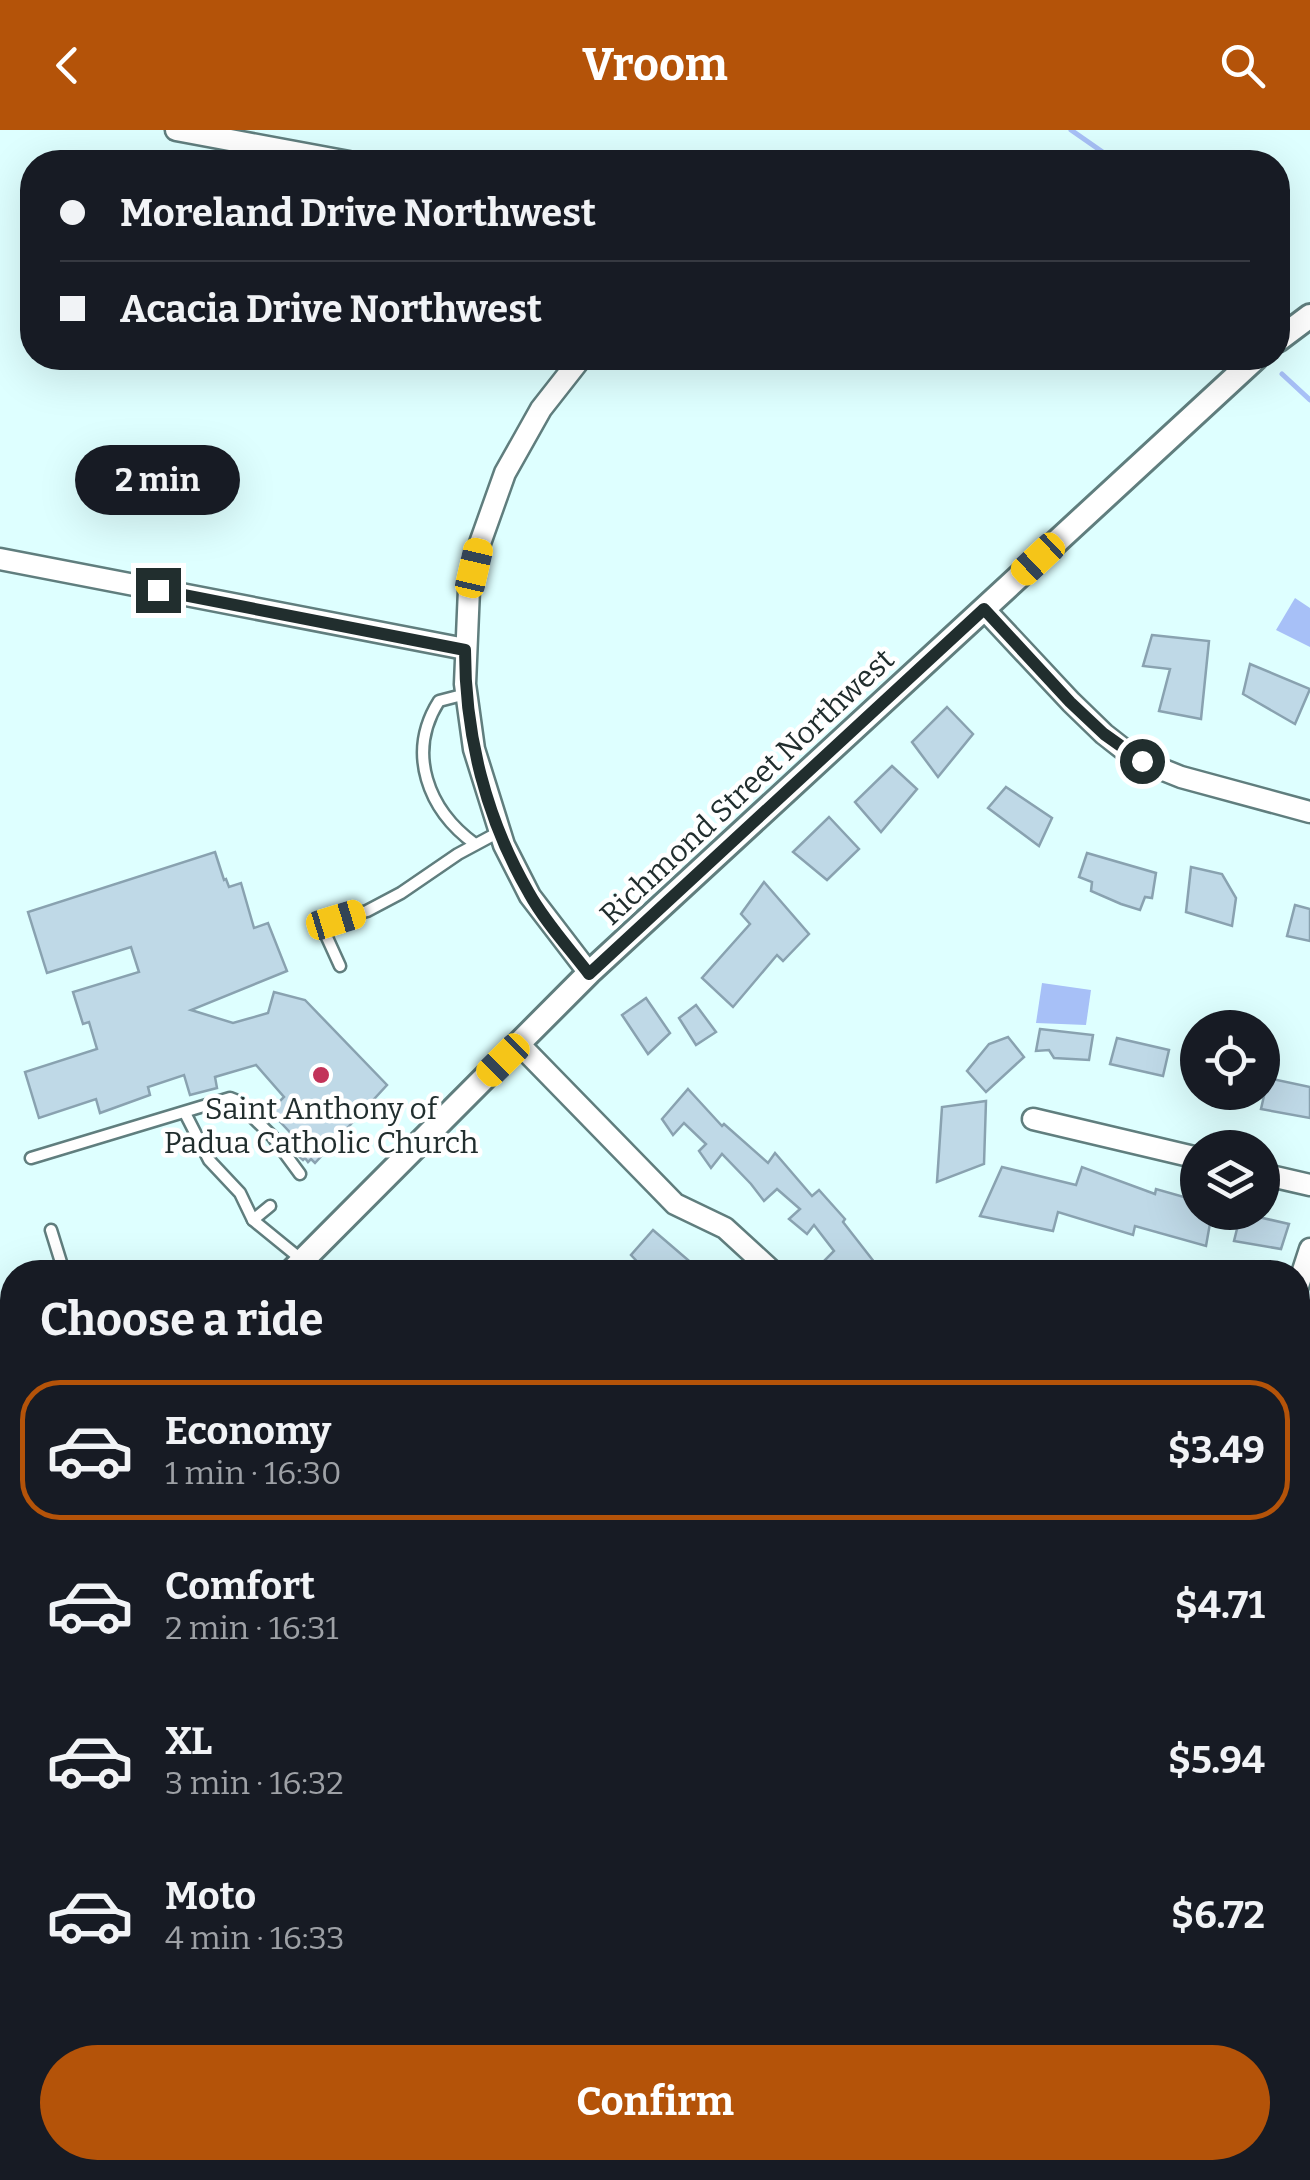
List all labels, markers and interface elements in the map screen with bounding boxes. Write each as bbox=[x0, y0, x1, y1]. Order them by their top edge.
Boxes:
icon: back bbox=[40, 38, 95, 93]
text: Vroom bbox=[582, 38, 728, 92]
icon: search bbox=[1215, 38, 1270, 93]
text: Moreland Drive Northwest bbox=[120, 190, 596, 236]
text: Acacia Drive Northwest bbox=[120, 286, 542, 332]
callout: 2 min bbox=[76, 445, 240, 515]
text: 2 min bbox=[115, 461, 200, 499]
car bbox=[1006, 528, 1070, 590]
car bbox=[453, 535, 495, 601]
route end bbox=[136, 568, 181, 613]
street label: Richmond Street Northwest bbox=[593, 641, 901, 933]
route start bbox=[1120, 739, 1165, 784]
car bbox=[303, 897, 369, 943]
map controls bbox=[1180, 1010, 1280, 1230]
button: locate bbox=[1180, 1010, 1280, 1110]
car bbox=[471, 1028, 535, 1092]
marker: Saint Anthony of Padua Catholic Church bbox=[310, 1064, 332, 1086]
place label: Saint Anthony of Padua Catholic Church bbox=[164, 1091, 479, 1161]
button: layers bbox=[1180, 1130, 1280, 1230]
text: Choose a ride bbox=[40, 1293, 323, 1347]
icon: car bbox=[45, 1405, 135, 1495]
text: Economy bbox=[165, 1408, 331, 1454]
text: $3.49 bbox=[1168, 1427, 1265, 1473]
text: 1 min · 16:30 bbox=[165, 1454, 342, 1492]
icon: car bbox=[45, 1560, 135, 1650]
text: Comfort bbox=[165, 1563, 315, 1609]
text: $4.71 bbox=[1175, 1582, 1265, 1628]
text: 2 min · 16:31 bbox=[165, 1609, 338, 1647]
icon: car bbox=[45, 1715, 135, 1805]
text: XL bbox=[165, 1718, 212, 1764]
text: $5.94 bbox=[1168, 1737, 1265, 1783]
text: 3 min · 16:32 bbox=[165, 1764, 344, 1802]
icon: car bbox=[45, 1870, 135, 1960]
text: Moto bbox=[165, 1873, 256, 1919]
text: $6.72 bbox=[1171, 1892, 1265, 1938]
text: 4 min · 16:33 bbox=[165, 1919, 344, 1957]
button: Confirm bbox=[40, 2045, 1270, 2160]

